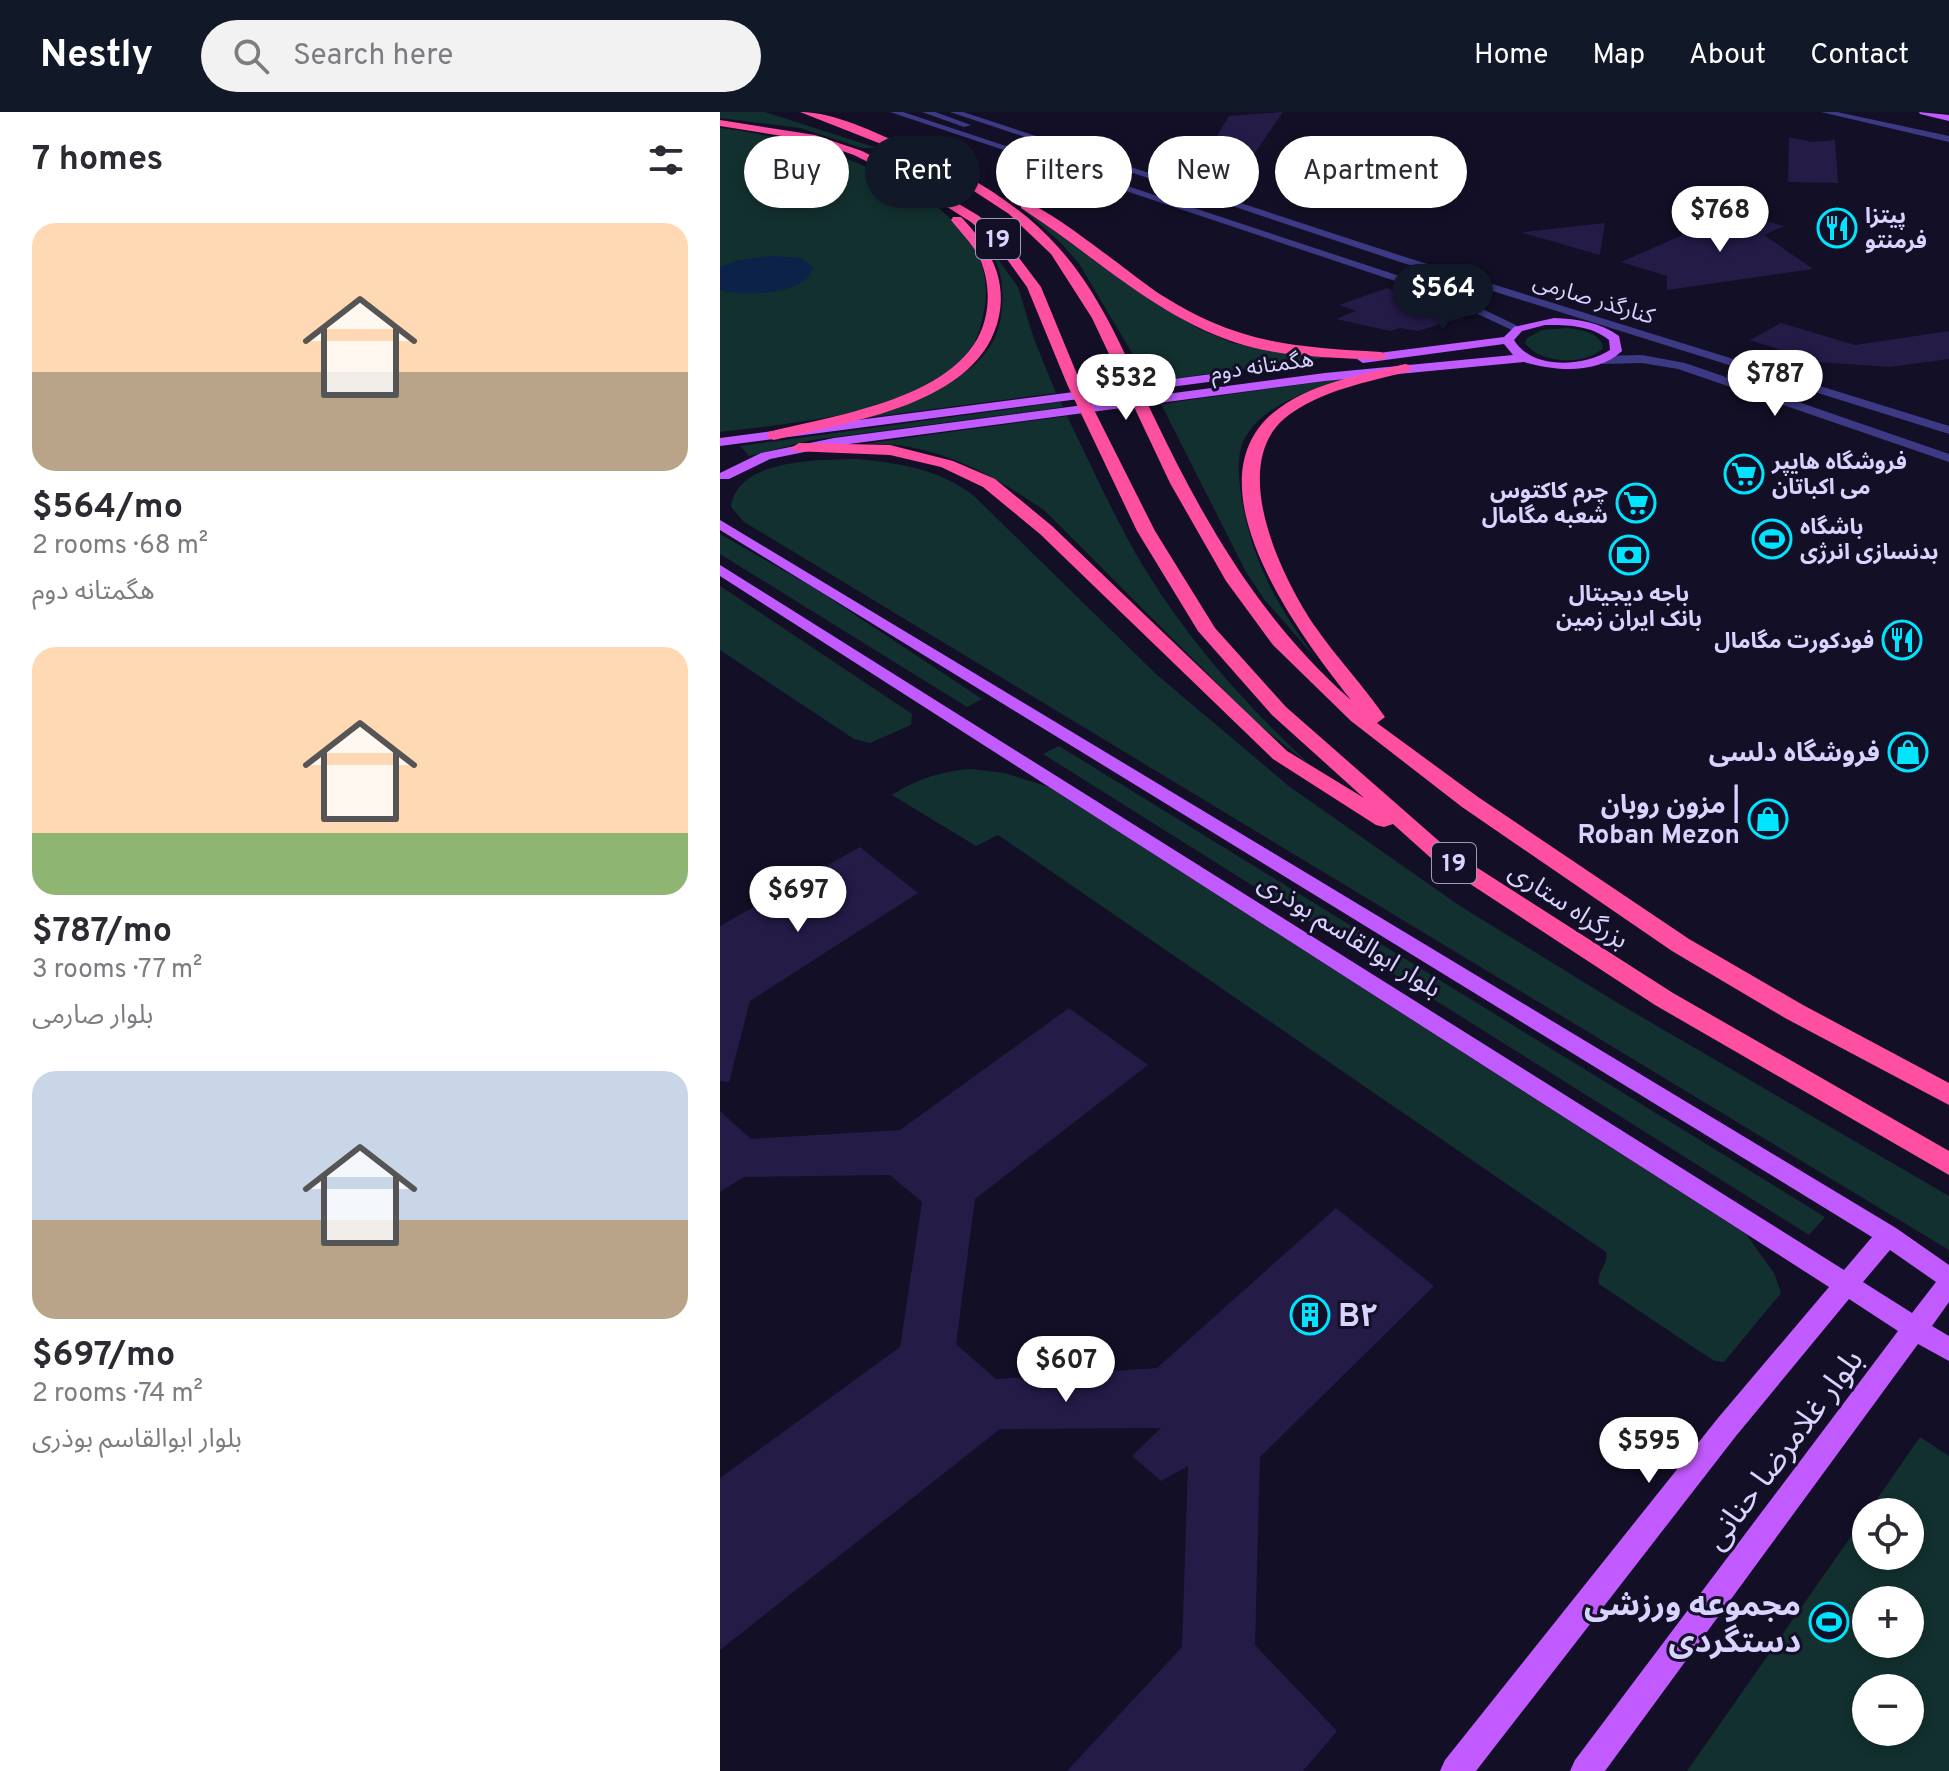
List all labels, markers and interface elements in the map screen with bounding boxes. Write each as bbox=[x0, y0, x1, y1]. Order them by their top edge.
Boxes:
search box bbox=[201, 20, 761, 92]
text: Nestly bbox=[40, 32, 153, 81]
icon: search bbox=[229, 34, 273, 78]
text: Search here bbox=[293, 38, 453, 75]
text: Home bbox=[1474, 38, 1548, 74]
text: Map bbox=[1592, 38, 1645, 74]
text: About bbox=[1689, 38, 1766, 74]
text: Contact bbox=[1810, 38, 1909, 74]
chip: Buy bbox=[744, 136, 849, 208]
chip: Rent bbox=[865, 136, 980, 208]
chip: Filters bbox=[996, 136, 1132, 208]
chip: New bbox=[1148, 136, 1259, 208]
chip: Apartment bbox=[1275, 136, 1467, 208]
icon: filters bbox=[644, 138, 688, 182]
text: 7 homes bbox=[32, 139, 163, 182]
pin: $768 bbox=[1673, 186, 1767, 254]
text: $768 bbox=[1690, 195, 1750, 228]
place label: پیتزا فرمنتو bbox=[1865, 204, 1927, 256]
restaurant icon: پیتزا فرمنتو bbox=[1816, 207, 1858, 249]
road number: 19 bbox=[976, 219, 1020, 259]
pin: $564 bbox=[1396, 264, 1490, 332]
street label: کنارگذر صارمی bbox=[1529, 269, 1658, 332]
text: $564 bbox=[1411, 273, 1475, 306]
icon: home bbox=[288, 275, 432, 419]
street label: هگمتانه دوم bbox=[1209, 347, 1316, 389]
pin: $787 bbox=[1728, 350, 1822, 418]
pin: $532 bbox=[1079, 354, 1173, 422]
text: $787 bbox=[1746, 359, 1804, 392]
text: $532 bbox=[1095, 363, 1157, 396]
place label: فروشگاه هایپر می اکباتان bbox=[1771, 449, 1907, 502]
supermarket icon: فروشگاه هایپر می اکباتان bbox=[1723, 453, 1765, 495]
place label: چرم کاکتوس شعبه مگامال bbox=[1482, 479, 1608, 531]
supermarket icon: چرم کاکتوس شعبه مگامال bbox=[1615, 482, 1657, 524]
text: $564/mo bbox=[32, 487, 183, 530]
place label: باشگاه بدنسازی انرژی bbox=[1800, 514, 1938, 567]
sports icon: باشگاه بدنسازی انرژی bbox=[1751, 518, 1793, 560]
text: 2 rooms · 68 m² bbox=[32, 530, 208, 563]
bank icon: باجه دیجیتال بانک ایران زمین bbox=[1608, 534, 1650, 576]
text: هگمتانه دوم bbox=[32, 576, 155, 609]
place label: باجه دیجیتال بانک ایران زمین bbox=[1556, 582, 1702, 634]
restaurant icon: فودکورت مگامال bbox=[1881, 619, 1923, 661]
place label: فودکورت مگامال bbox=[1714, 628, 1874, 656]
icon: home bbox=[288, 699, 432, 843]
shop icon: فروشگاه دلسی bbox=[1887, 731, 1929, 773]
place label: فروشگاه دلسی bbox=[1709, 738, 1880, 771]
place label: مزون روبان | Roban Mezon bbox=[1577, 784, 1740, 853]
shop icon: مزون روبان | Roban Mezon bbox=[1747, 798, 1789, 840]
road number: 19 bbox=[1432, 843, 1476, 883]
street label: بزرگراه ستاری bbox=[1502, 856, 1634, 958]
pin: $697 bbox=[751, 866, 845, 934]
street label: بلوار ابوالقاسم بوذری bbox=[1250, 868, 1446, 1008]
text: $697 bbox=[767, 875, 829, 908]
text: $787/mo bbox=[32, 911, 172, 954]
text: 3 rooms · 77 m² bbox=[32, 954, 202, 987]
text: بلوار صارمی bbox=[32, 1000, 153, 1033]
icon: home bbox=[288, 1123, 432, 1267]
building icon: B۲ bbox=[1289, 1294, 1331, 1336]
place label: B۲ bbox=[1338, 1298, 1378, 1338]
text: $697/mo bbox=[32, 1335, 175, 1378]
pin: $607 bbox=[1019, 1336, 1113, 1404]
street label: بلوار غلامرضا حنانی bbox=[1697, 1343, 1874, 1559]
text: $607 bbox=[1035, 1345, 1097, 1378]
text: 2 rooms · 74 m² bbox=[32, 1378, 203, 1411]
pin: $595 bbox=[1602, 1417, 1696, 1485]
text: بلوار ابوالقاسم بوذری bbox=[32, 1424, 242, 1457]
text: $595 bbox=[1617, 1426, 1681, 1459]
map controls bbox=[1852, 1498, 1924, 1746]
button: locate bbox=[1852, 1498, 1924, 1570]
button: + bbox=[1852, 1586, 1924, 1658]
place label: مجموعه ورزشی دستگردی bbox=[1584, 1587, 1801, 1664]
sports icon: مجموعه ورزشی دستگردی bbox=[1808, 1601, 1850, 1643]
button: − bbox=[1852, 1674, 1924, 1746]

